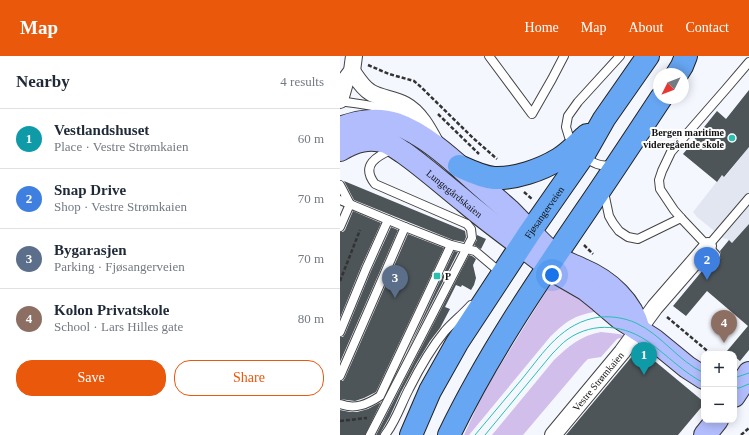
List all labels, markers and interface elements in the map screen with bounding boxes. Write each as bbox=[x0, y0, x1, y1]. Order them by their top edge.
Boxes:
text: Map bbox=[20, 17, 58, 38]
text: Home bbox=[525, 20, 559, 35]
text: Map bbox=[581, 20, 606, 35]
text: About bbox=[628, 20, 663, 35]
text: Contact bbox=[685, 20, 729, 35]
north arrow bbox=[653, 68, 689, 104]
text: Nearby bbox=[16, 72, 70, 91]
text: 4 results bbox=[280, 74, 324, 89]
text: Vestlandshuset bbox=[54, 122, 149, 138]
place label: Bergen maritime videregående skole bbox=[643, 127, 725, 150]
text: 1 bbox=[26, 131, 32, 146]
text: 60 m bbox=[298, 131, 324, 146]
marker: Bergen maritime videregående skole bbox=[727, 133, 737, 143]
text: Place · Vestre Strømkaien bbox=[54, 139, 188, 154]
street label: Lungegårdskaien bbox=[424, 168, 484, 220]
text: Snap Drive bbox=[54, 182, 126, 198]
street label: Fjøsangerveien bbox=[522, 184, 566, 241]
text: 2 bbox=[26, 191, 32, 206]
text: 70 m bbox=[298, 191, 324, 206]
text: Shop · Vestre Strømkaien bbox=[54, 199, 187, 214]
text: Bygarasjen bbox=[54, 242, 127, 258]
pin: 2 bbox=[694, 247, 720, 280]
text: 3 bbox=[26, 251, 32, 266]
text: 70 m bbox=[298, 251, 324, 266]
text: Parking · Fjøsangerveien bbox=[54, 259, 185, 274]
pin: 3 bbox=[382, 265, 408, 298]
your location bbox=[542, 265, 562, 285]
marker: P bbox=[432, 271, 442, 281]
place label: P bbox=[445, 271, 451, 282]
text: Kolon Privatskole bbox=[54, 302, 169, 318]
pin: 4 bbox=[711, 310, 737, 343]
text: 4 bbox=[26, 311, 32, 326]
text: 80 m bbox=[298, 311, 324, 326]
text: School · Lars Hilles gate bbox=[54, 319, 183, 334]
pin: 1 bbox=[631, 342, 657, 375]
street label: Vestre Strømkaien bbox=[570, 350, 626, 413]
map controls bbox=[701, 351, 737, 423]
button: + bbox=[701, 351, 737, 387]
button: Save bbox=[16, 360, 166, 396]
button: Share bbox=[174, 360, 324, 396]
button: − bbox=[701, 387, 737, 423]

